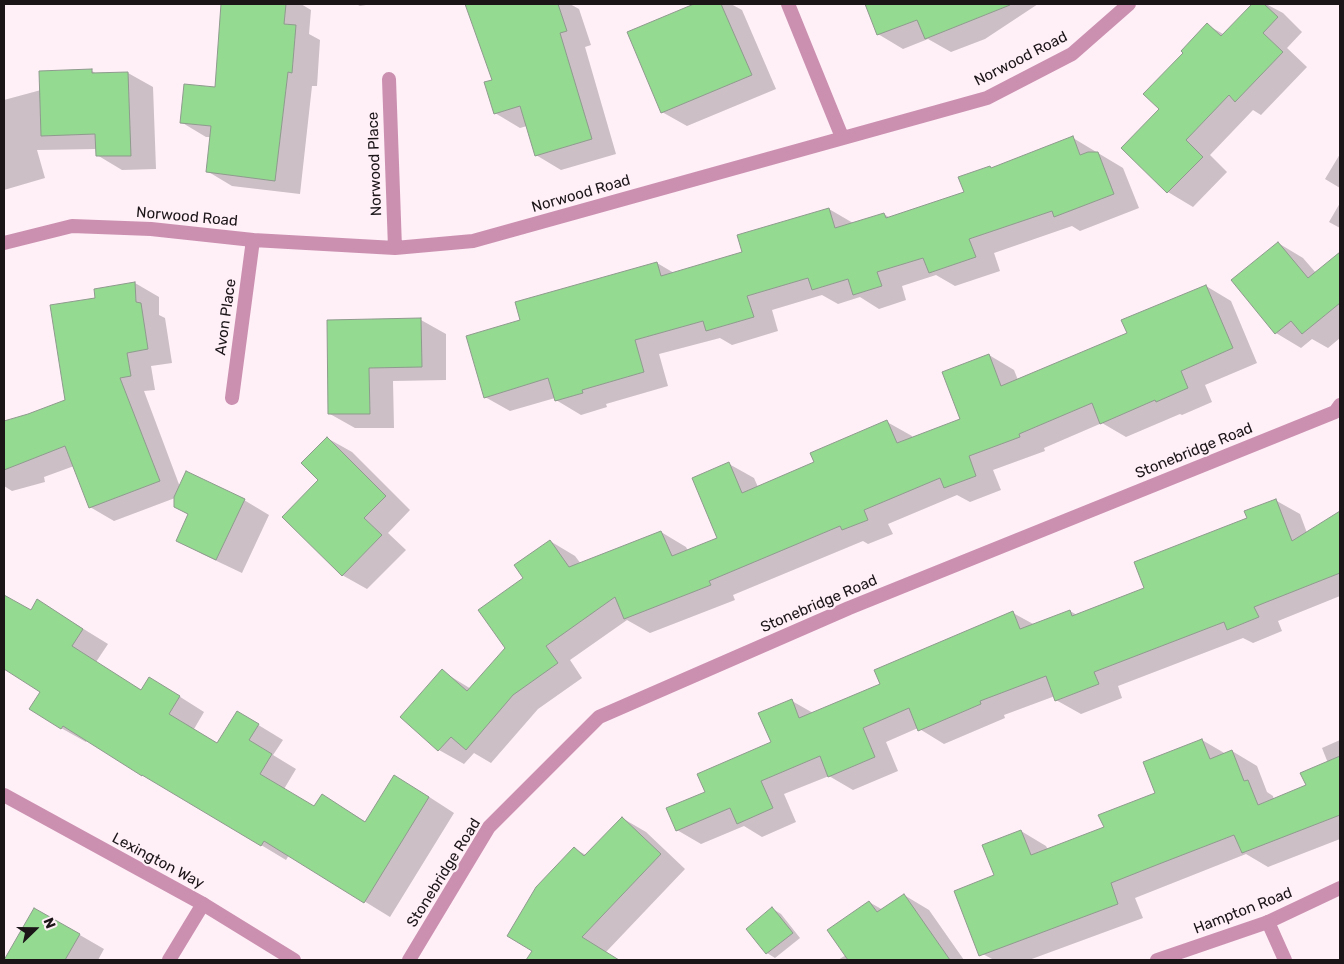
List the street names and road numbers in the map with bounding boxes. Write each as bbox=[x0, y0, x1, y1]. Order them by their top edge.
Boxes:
street label: Norwood Road bbox=[972, 28, 1070, 90]
street label: Norwood Place bbox=[364, 111, 386, 217]
street label: Norwood Road bbox=[530, 171, 632, 217]
street label: Norwood Road bbox=[135, 204, 239, 230]
street label: Avon Place bbox=[212, 278, 240, 356]
street label: Stonebridge Road bbox=[1133, 419, 1255, 483]
street label: Stonebridge Road bbox=[758, 571, 880, 637]
street label: Stonebridge Road bbox=[403, 815, 485, 931]
street label: Lexington Way bbox=[109, 829, 207, 893]
street label: Hampton Road bbox=[1191, 884, 1295, 938]

